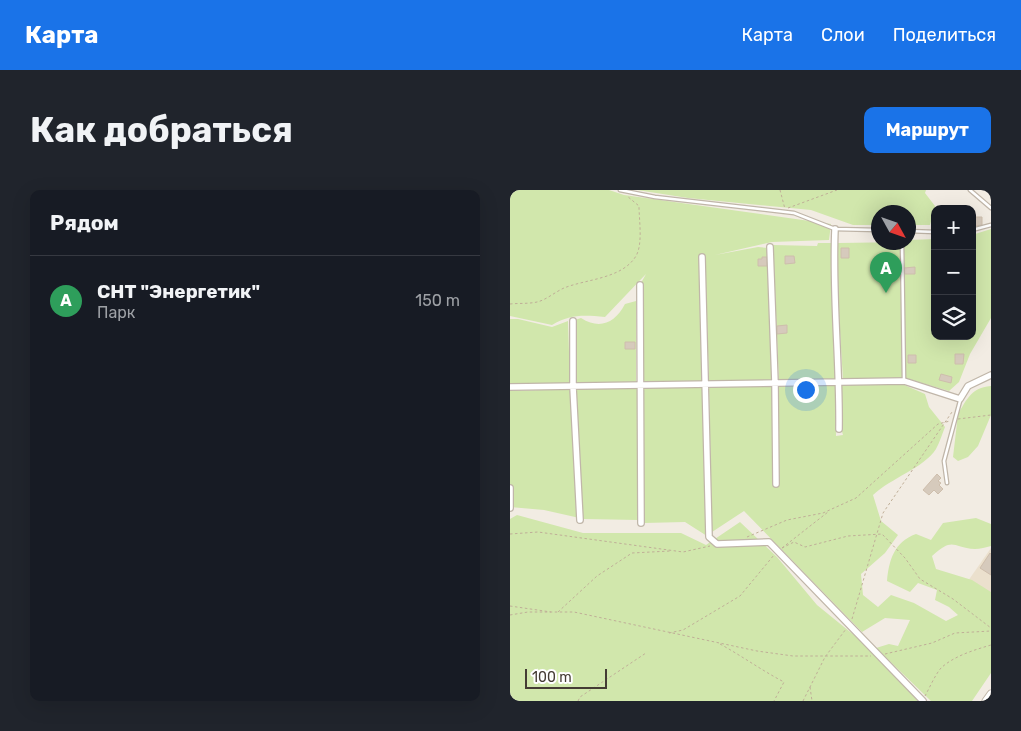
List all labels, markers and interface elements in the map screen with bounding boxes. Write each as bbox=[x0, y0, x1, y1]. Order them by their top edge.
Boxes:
text: Карта bbox=[25, 21, 98, 49]
text: Карта bbox=[742, 24, 793, 46]
text: Слои bbox=[821, 24, 865, 46]
text: Поделиться bbox=[893, 24, 996, 46]
button: Маршрут bbox=[864, 107, 991, 153]
text: Как добраться bbox=[30, 109, 293, 151]
north arrow bbox=[871, 205, 916, 250]
map controls bbox=[931, 205, 976, 340]
button: + bbox=[931, 205, 976, 250]
text: Рядом bbox=[50, 210, 119, 235]
button: − bbox=[931, 250, 976, 295]
pin: A bbox=[870, 252, 902, 293]
text: СНТ "Энергетик" bbox=[97, 280, 260, 303]
text: A bbox=[60, 291, 72, 310]
text: 150 m bbox=[415, 291, 460, 310]
button: layers bbox=[931, 295, 976, 340]
text: Парк bbox=[97, 303, 135, 322]
your location bbox=[793, 377, 819, 403]
scale bar bbox=[525, 666, 608, 689]
text: 100 m bbox=[532, 669, 572, 686]

